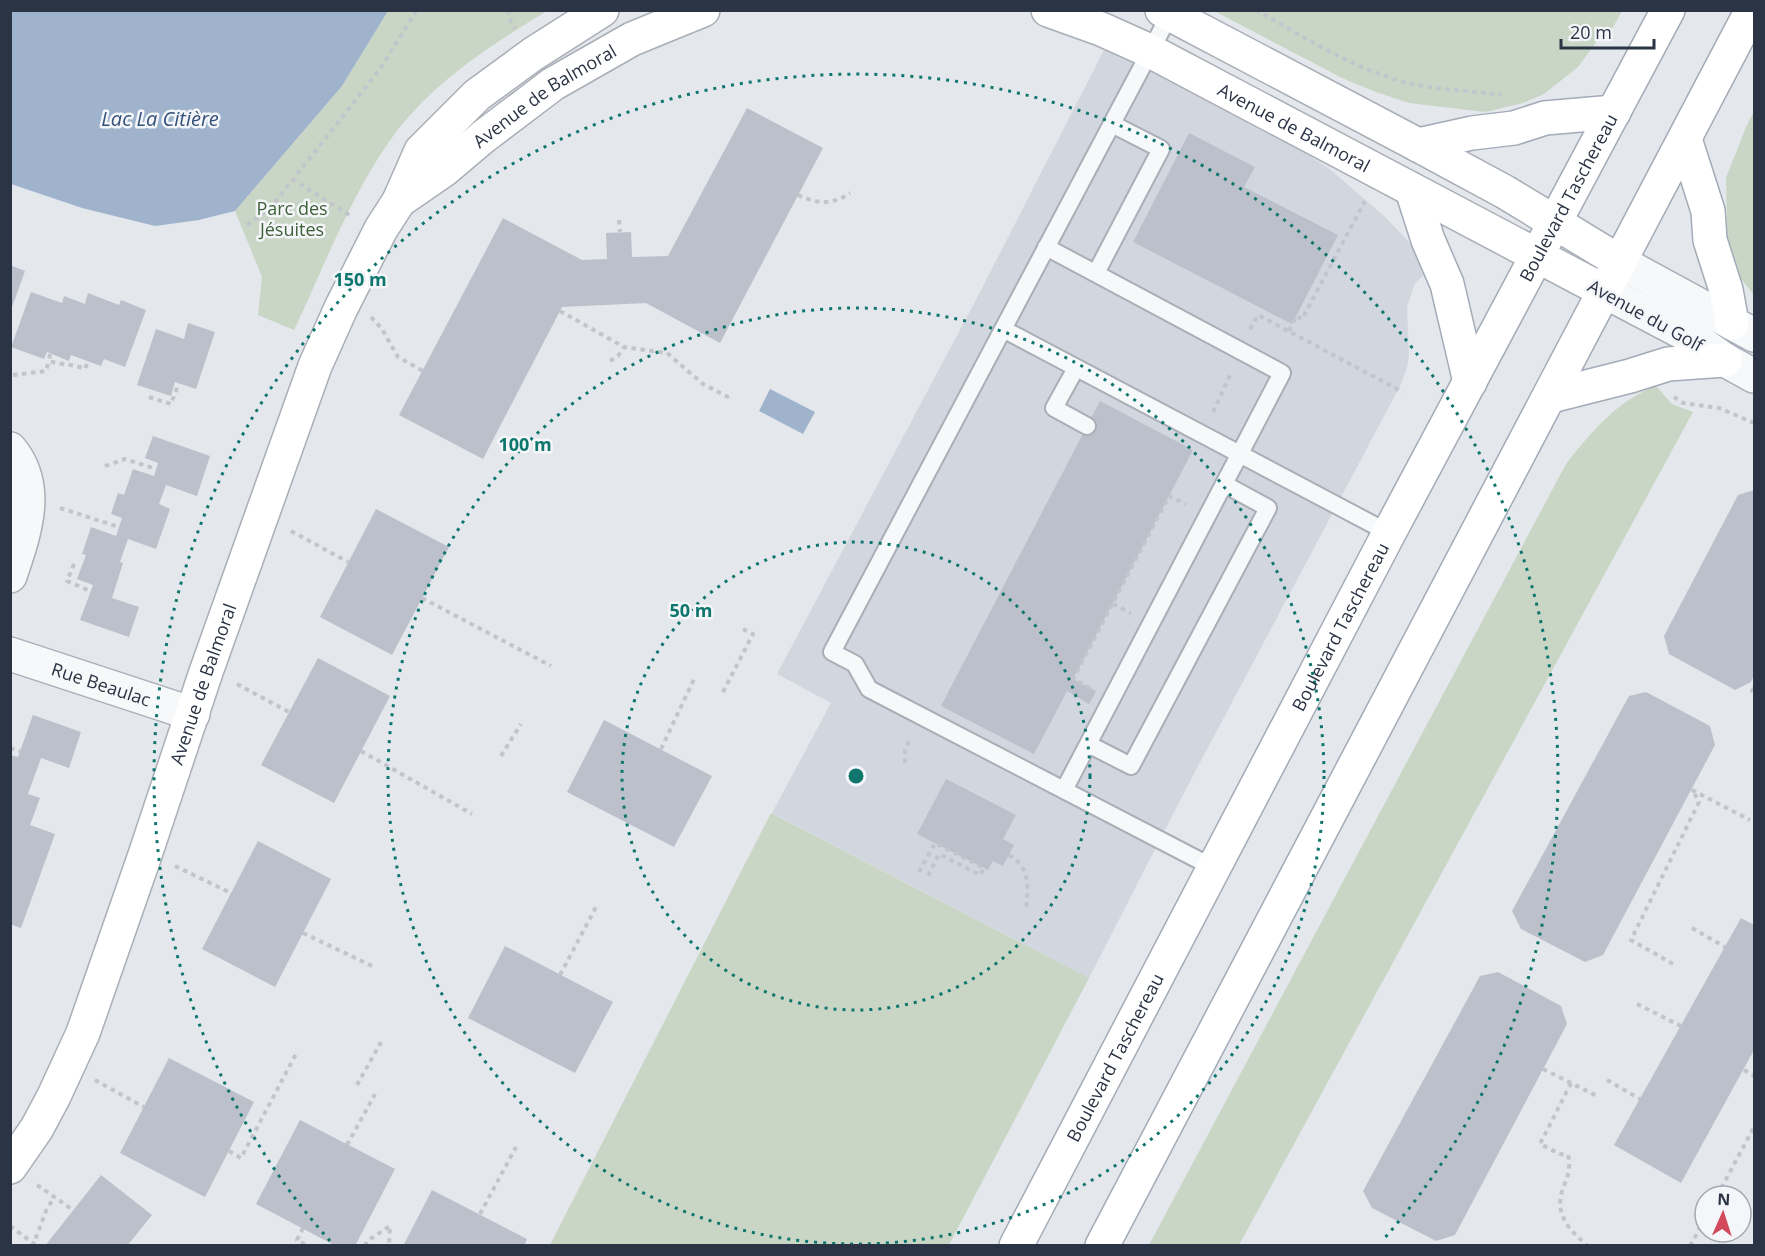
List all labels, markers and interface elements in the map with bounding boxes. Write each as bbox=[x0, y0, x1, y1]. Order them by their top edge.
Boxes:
scale bar bbox=[1561, 12, 1654, 50]
text: 20 m bbox=[1570, 20, 1612, 44]
street label: Avenue de Balmoral bbox=[468, 38, 621, 153]
street label: Avenue de Balmoral bbox=[1214, 77, 1374, 177]
water label: Lac La Citière bbox=[101, 105, 219, 132]
street label: Boulevard Taschereau bbox=[1513, 109, 1623, 286]
park label: Parc des Jésuites bbox=[256, 196, 328, 241]
text: 150 m bbox=[333, 267, 387, 291]
street label: Avenue du Golf bbox=[1584, 273, 1709, 357]
text: 100 m bbox=[498, 432, 552, 456]
street label: Boulevard Taschereau bbox=[1286, 538, 1394, 715]
text: 50 m bbox=[670, 598, 712, 622]
street label: Avenue de Balmoral bbox=[164, 600, 241, 768]
street label: Rue Beaulac bbox=[49, 656, 154, 711]
centre of rings bbox=[846, 766, 866, 786]
street label: Boulevard Taschereau bbox=[1061, 969, 1169, 1146]
north arrow bbox=[1693, 1184, 1753, 1244]
text: N bbox=[1717, 1188, 1731, 1210]

